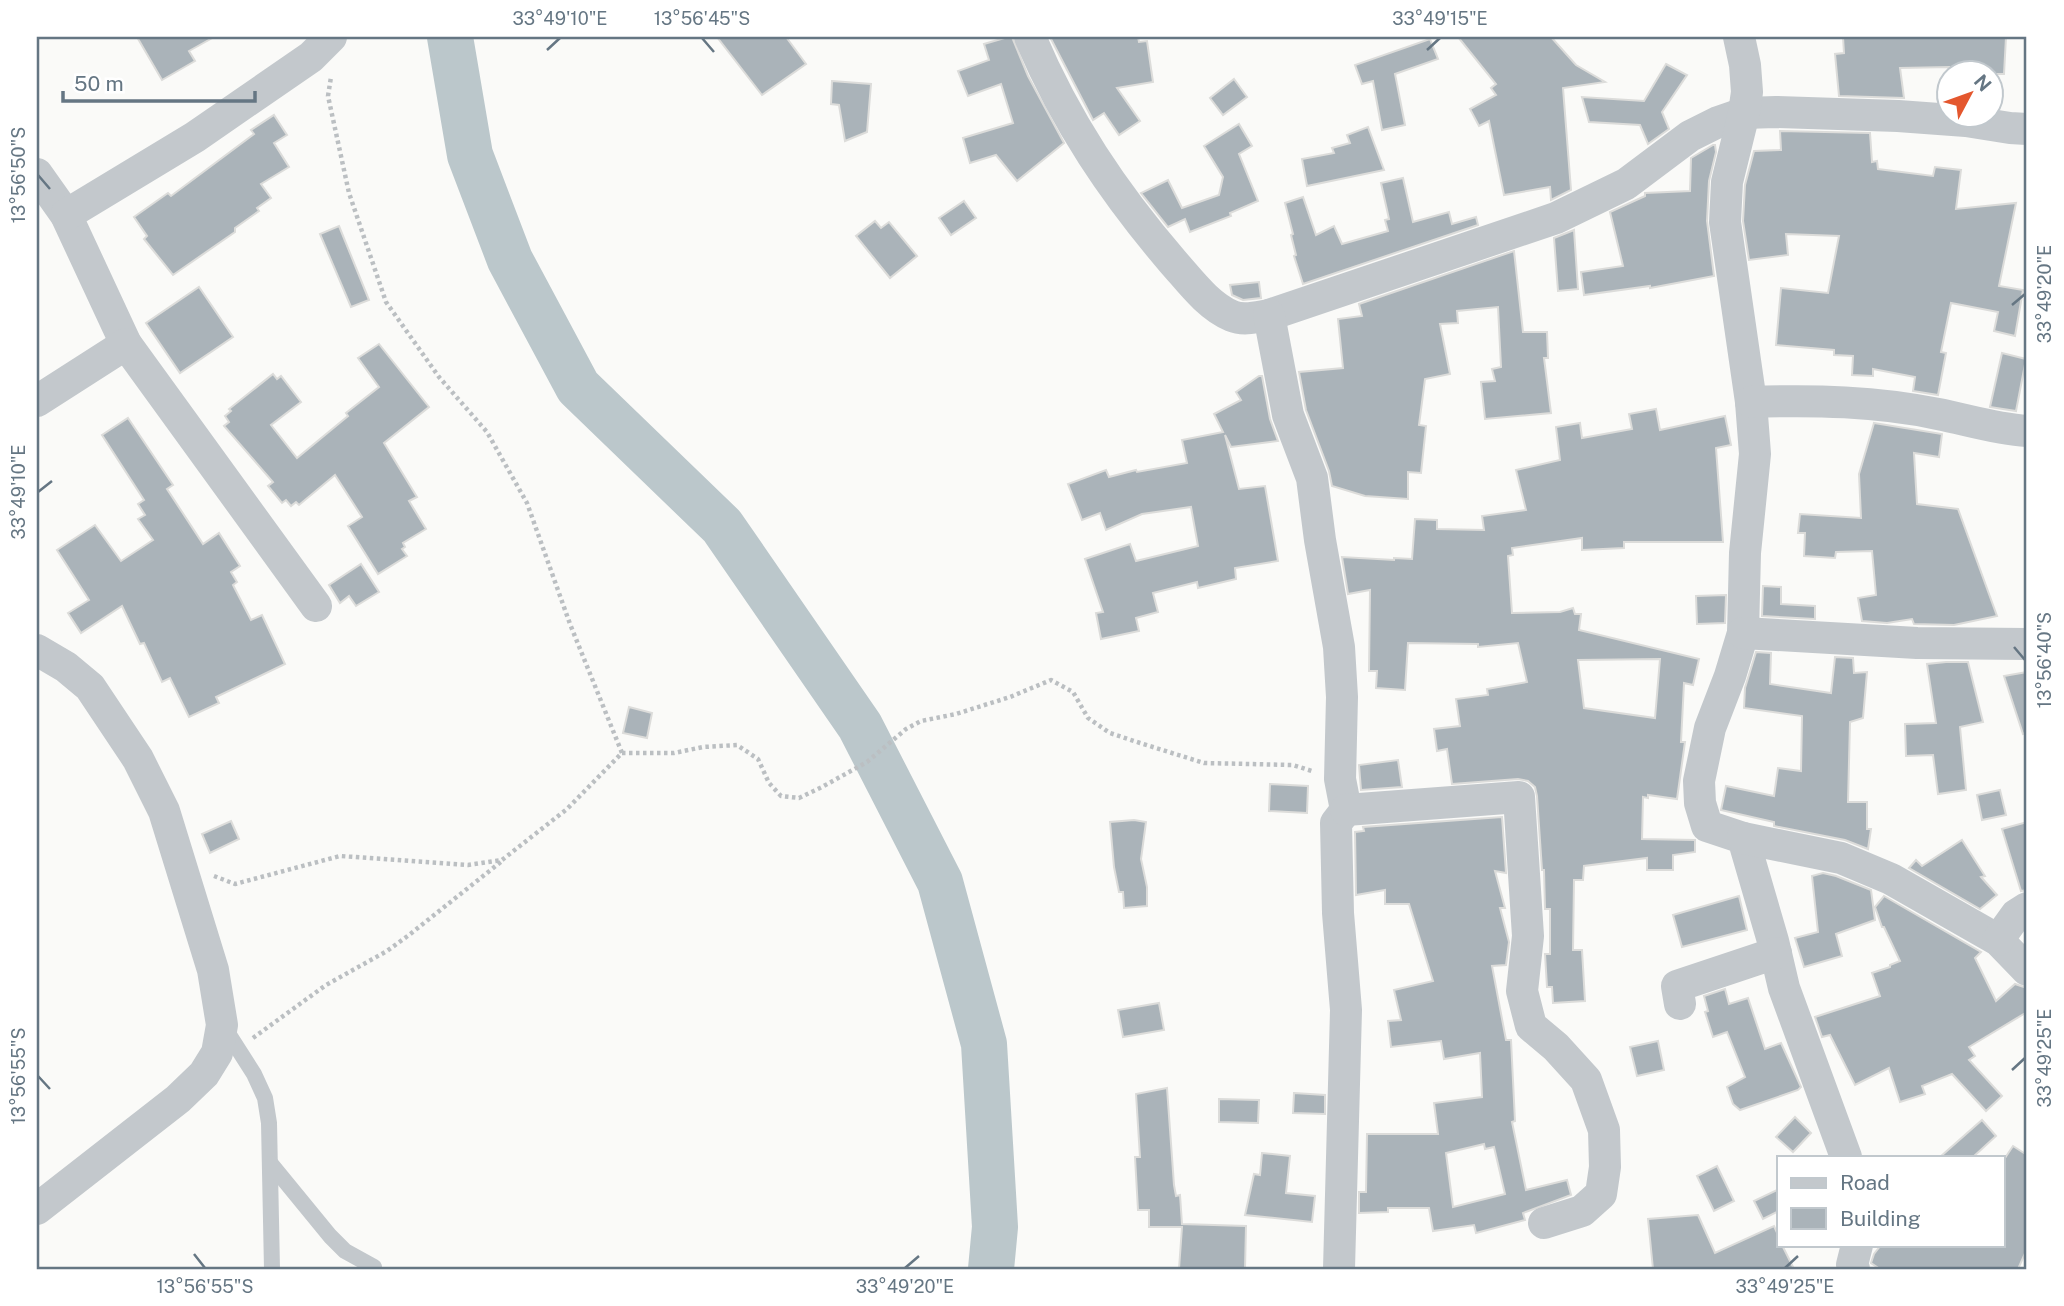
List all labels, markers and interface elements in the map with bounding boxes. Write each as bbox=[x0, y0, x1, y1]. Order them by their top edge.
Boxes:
text: 33°49'10"E bbox=[512, 8, 608, 29]
text: 13°56'45"S bbox=[654, 8, 750, 29]
text: 33°49'15"E bbox=[1392, 8, 1488, 29]
scale bar bbox=[63, 60, 256, 104]
north arrow bbox=[1934, 60, 2004, 130]
text: N bbox=[1970, 70, 1996, 96]
text: 50 m bbox=[74, 71, 124, 96]
text: 13°56'50"S bbox=[8, 127, 29, 223]
text: 33°49'20"E bbox=[2034, 245, 2055, 343]
text: 33°49'10"E bbox=[8, 444, 29, 540]
text: 13°56'40"S bbox=[2034, 612, 2055, 708]
text: 33°49'25"E bbox=[2034, 1009, 2055, 1108]
text: 13°56'55"S bbox=[8, 1028, 29, 1124]
legend bbox=[1777, 1156, 2004, 1246]
text: Road bbox=[1840, 1170, 1890, 1195]
text: Building bbox=[1840, 1206, 1921, 1231]
text: 13°56'55"S bbox=[157, 1276, 253, 1297]
text: 33°49'20"E bbox=[856, 1276, 954, 1297]
text: 33°49'25"E bbox=[1736, 1276, 1835, 1297]

